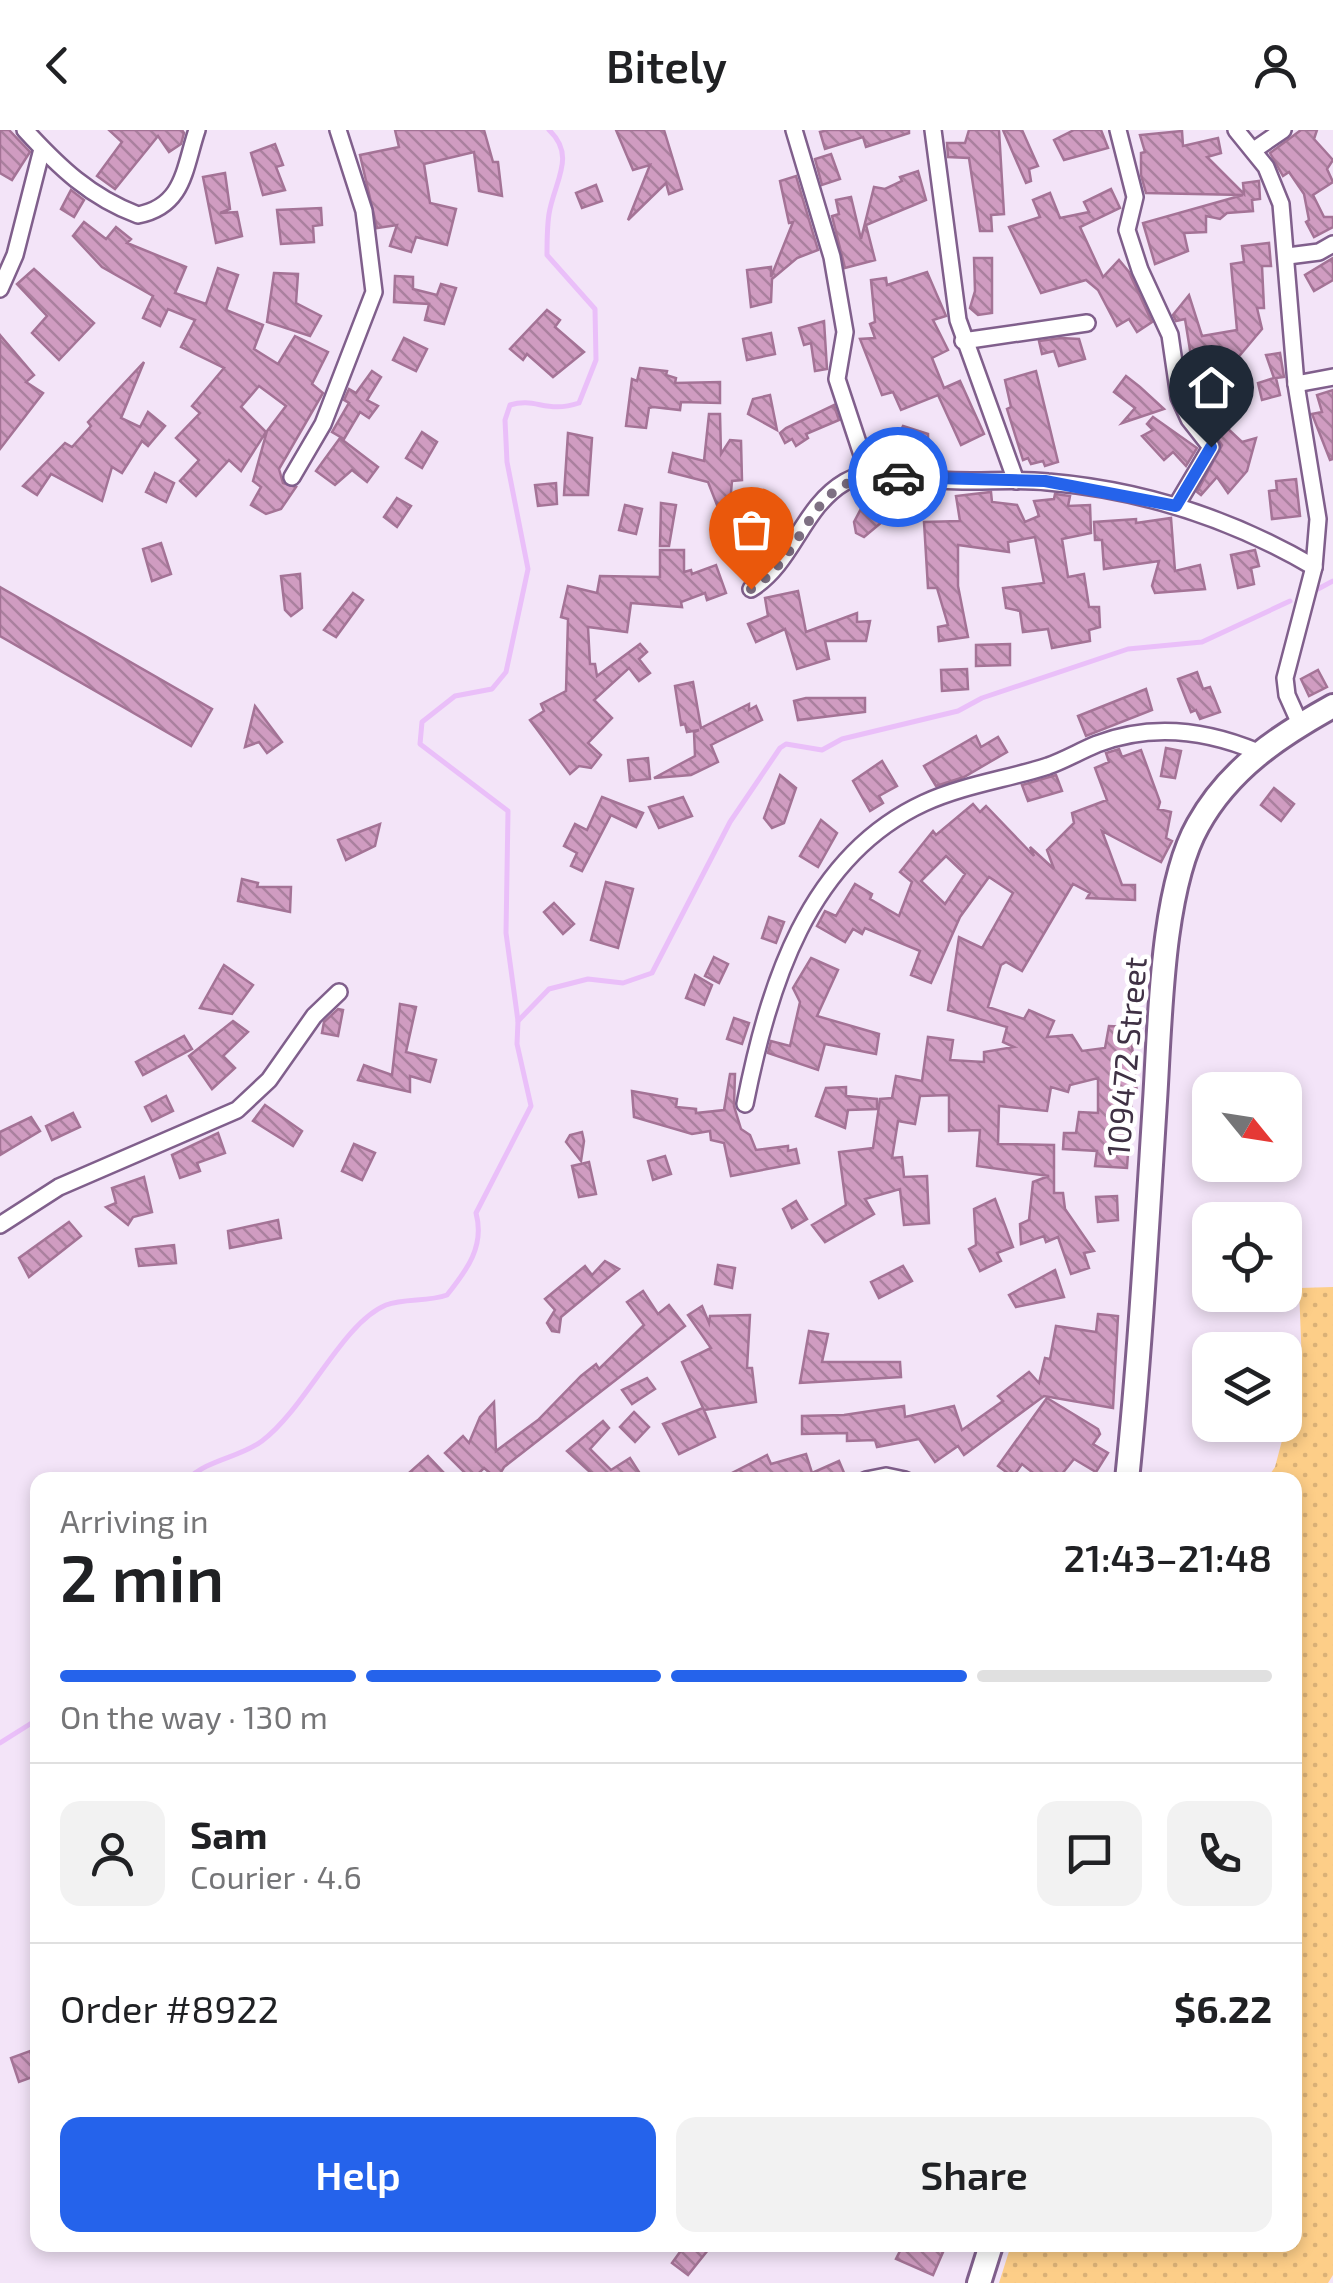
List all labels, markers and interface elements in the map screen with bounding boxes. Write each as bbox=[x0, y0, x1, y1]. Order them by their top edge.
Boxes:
icon: back bbox=[30, 38, 85, 93]
text: Bitely bbox=[606, 38, 727, 92]
icon: person bbox=[1248, 38, 1303, 93]
pin bbox=[1169, 345, 1254, 448]
icon: home bbox=[1184, 360, 1239, 415]
courier bbox=[848, 427, 948, 527]
icon: car bbox=[871, 450, 926, 505]
pin bbox=[709, 487, 794, 590]
icon: bag bbox=[724, 502, 779, 557]
street label: 109472 Street bbox=[1097, 955, 1153, 1158]
north arrow bbox=[1192, 1072, 1302, 1182]
map controls bbox=[1192, 1072, 1302, 1442]
button: locate bbox=[1192, 1202, 1302, 1312]
button: layers bbox=[1192, 1332, 1302, 1442]
text: Arriving in bbox=[60, 1501, 209, 1539]
text: 21:43–21:48 bbox=[1064, 1534, 1272, 1580]
text: 2 min bbox=[60, 1537, 224, 1615]
text: On the way · 130 m bbox=[60, 1697, 328, 1735]
button: person bbox=[60, 1801, 165, 1906]
button: chat bbox=[1037, 1801, 1142, 1906]
button: phone bbox=[1167, 1801, 1272, 1906]
text: Sam bbox=[190, 1811, 267, 1857]
text: Courier · 4.6 bbox=[190, 1857, 362, 1895]
text: Order #8922 bbox=[60, 1985, 279, 2031]
text: $6.22 bbox=[1174, 1985, 1272, 2031]
button: Help bbox=[60, 2117, 656, 2232]
button: Share bbox=[676, 2117, 1272, 2232]

